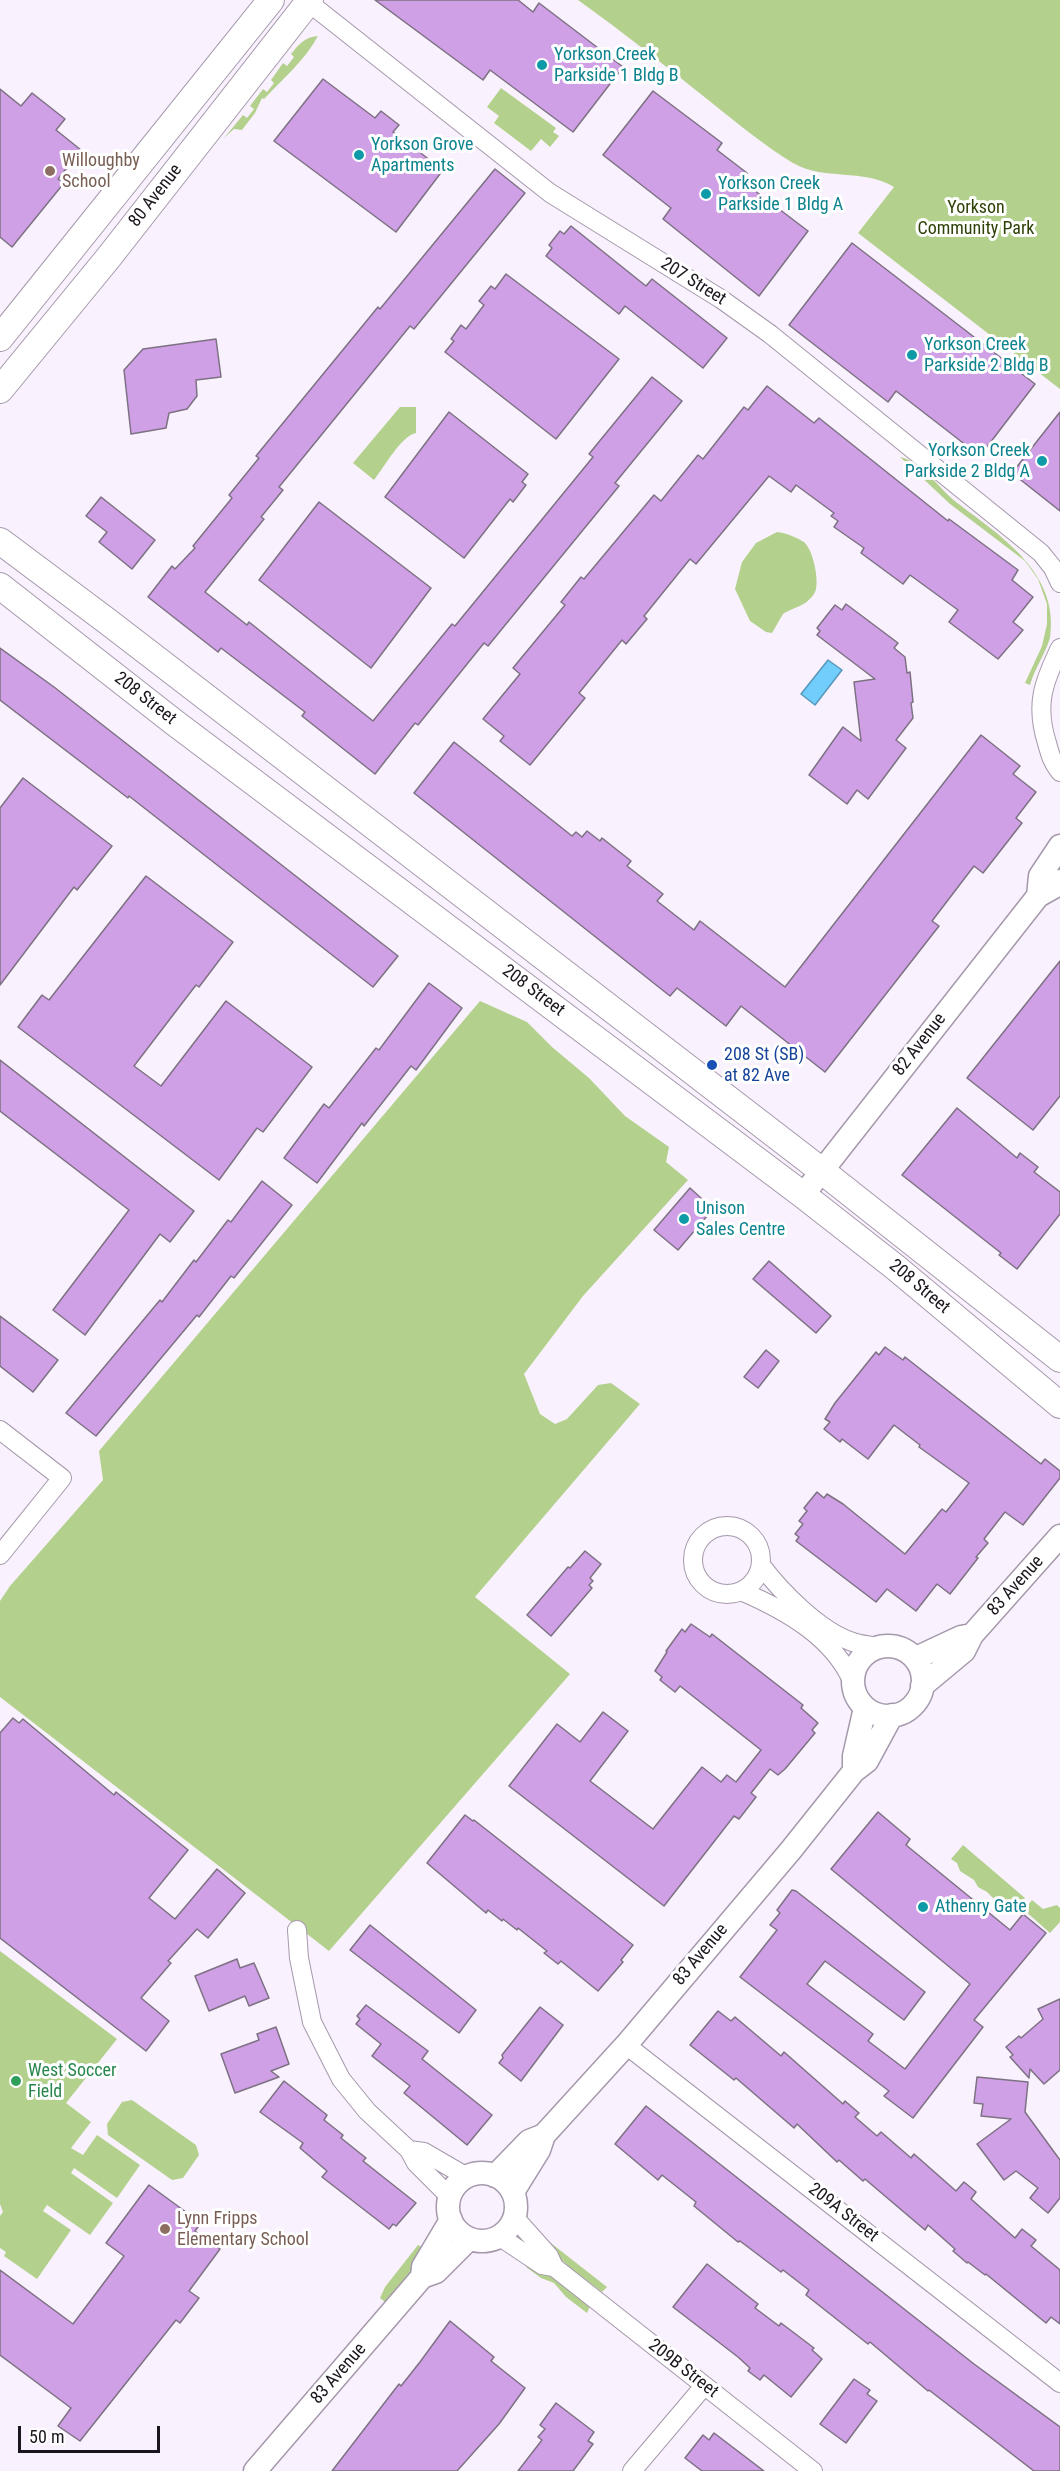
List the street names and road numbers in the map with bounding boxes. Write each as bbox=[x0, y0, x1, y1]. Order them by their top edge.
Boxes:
street label: 80 Avenue bbox=[125, 160, 187, 232]
street label: 207 Street bbox=[656, 254, 730, 310]
street label: 208 Street bbox=[110, 668, 180, 730]
street label: 208 Street bbox=[497, 960, 569, 1022]
street label: 82 Avenue bbox=[889, 1009, 951, 1081]
street label: 208 Street bbox=[884, 1255, 954, 1319]
street label: 83 Avenue bbox=[983, 1551, 1049, 1621]
street label: 83 Avenue bbox=[669, 1920, 733, 1990]
street label: 209A Street bbox=[804, 2179, 882, 2247]
street label: 209B Street bbox=[644, 2335, 722, 2403]
street label: 83 Avenue bbox=[307, 2339, 371, 2409]

